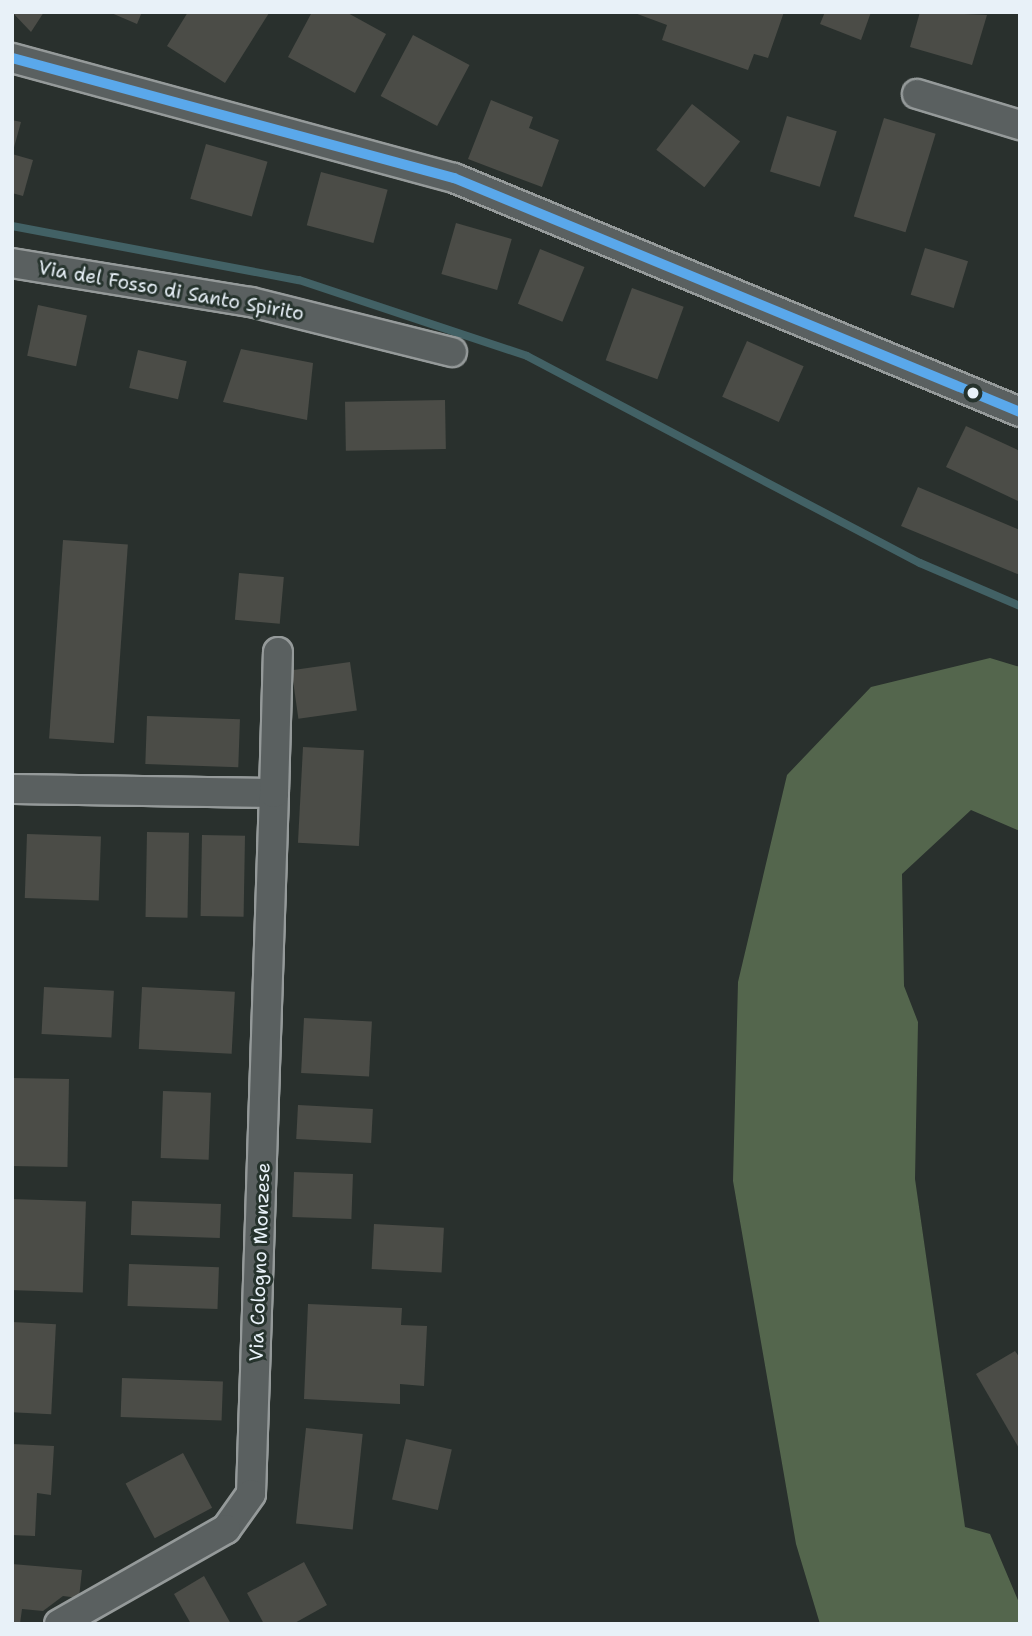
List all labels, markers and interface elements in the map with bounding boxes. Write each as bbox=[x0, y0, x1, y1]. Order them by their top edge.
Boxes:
street label: Via del Fosso di Santo Spirito bbox=[36, 256, 306, 326]
unlabelled marker bbox=[966, 386, 980, 400]
street label: Via Cologno Monzese bbox=[245, 1162, 275, 1362]

